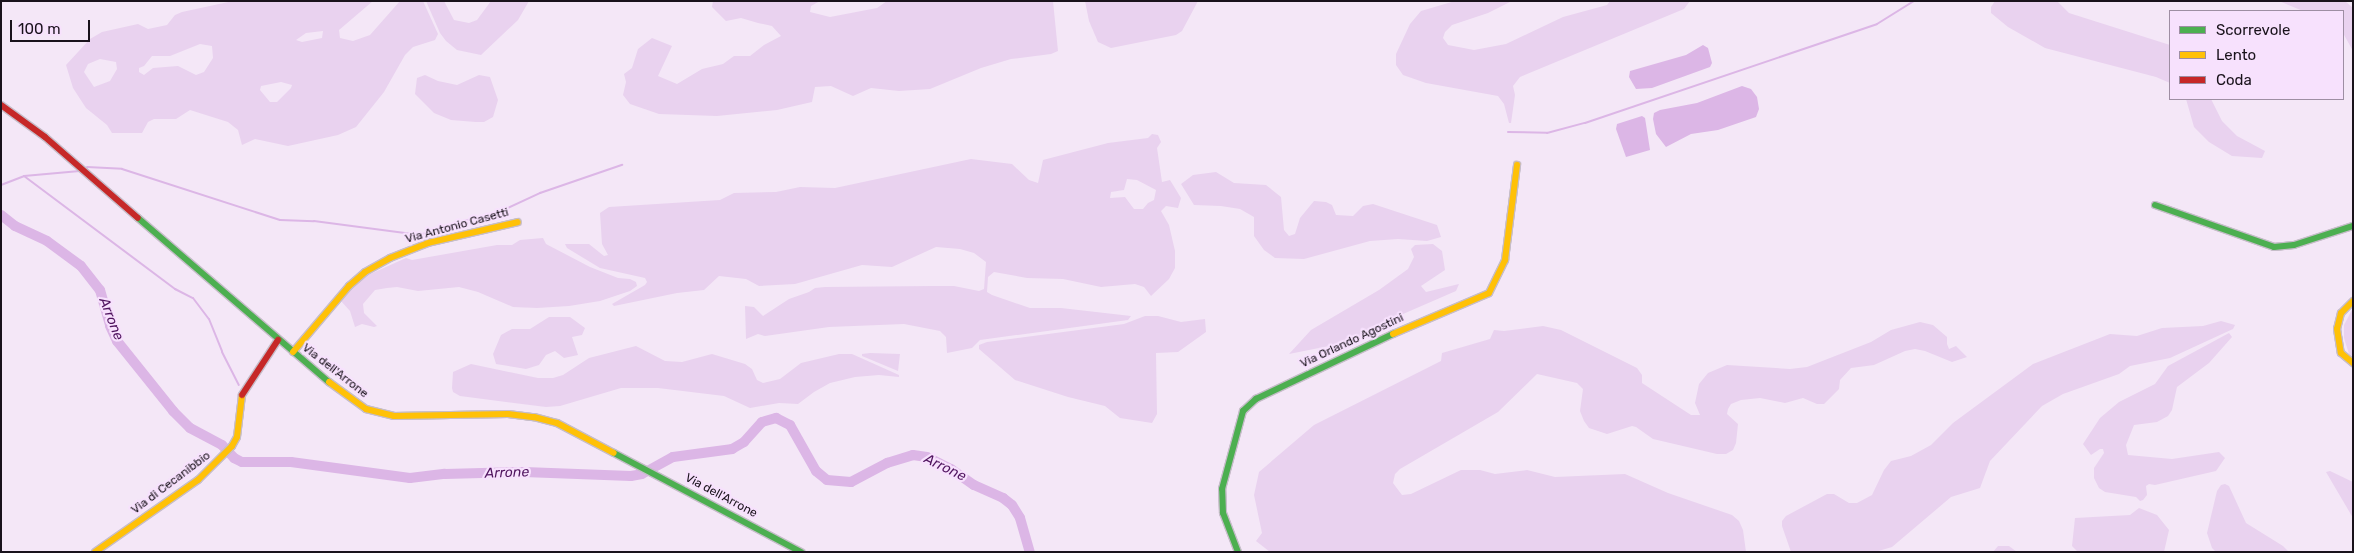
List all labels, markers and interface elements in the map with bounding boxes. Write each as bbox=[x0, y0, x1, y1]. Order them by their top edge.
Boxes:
scale bar bbox=[12, 10, 92, 42]
legend bbox=[2169, 10, 2344, 100]
text: 100 m bbox=[18, 20, 60, 38]
text: Scorrevole bbox=[2216, 21, 2290, 39]
text: Lento bbox=[2216, 46, 2256, 64]
text: Coda bbox=[2216, 71, 2252, 89]
street label: Via Antonio Casetti bbox=[404, 205, 510, 247]
water label: Arrone bbox=[95, 295, 127, 343]
street label: Via Orlando Agostini bbox=[1298, 311, 1406, 371]
street label: Via dell'Arrone bbox=[299, 341, 371, 401]
street label: Via di Cecanibbio bbox=[129, 449, 213, 517]
water label: Arrone bbox=[921, 451, 969, 485]
water label: Arrone bbox=[485, 464, 529, 482]
street label: Via dell'Arrone bbox=[682, 471, 760, 521]

